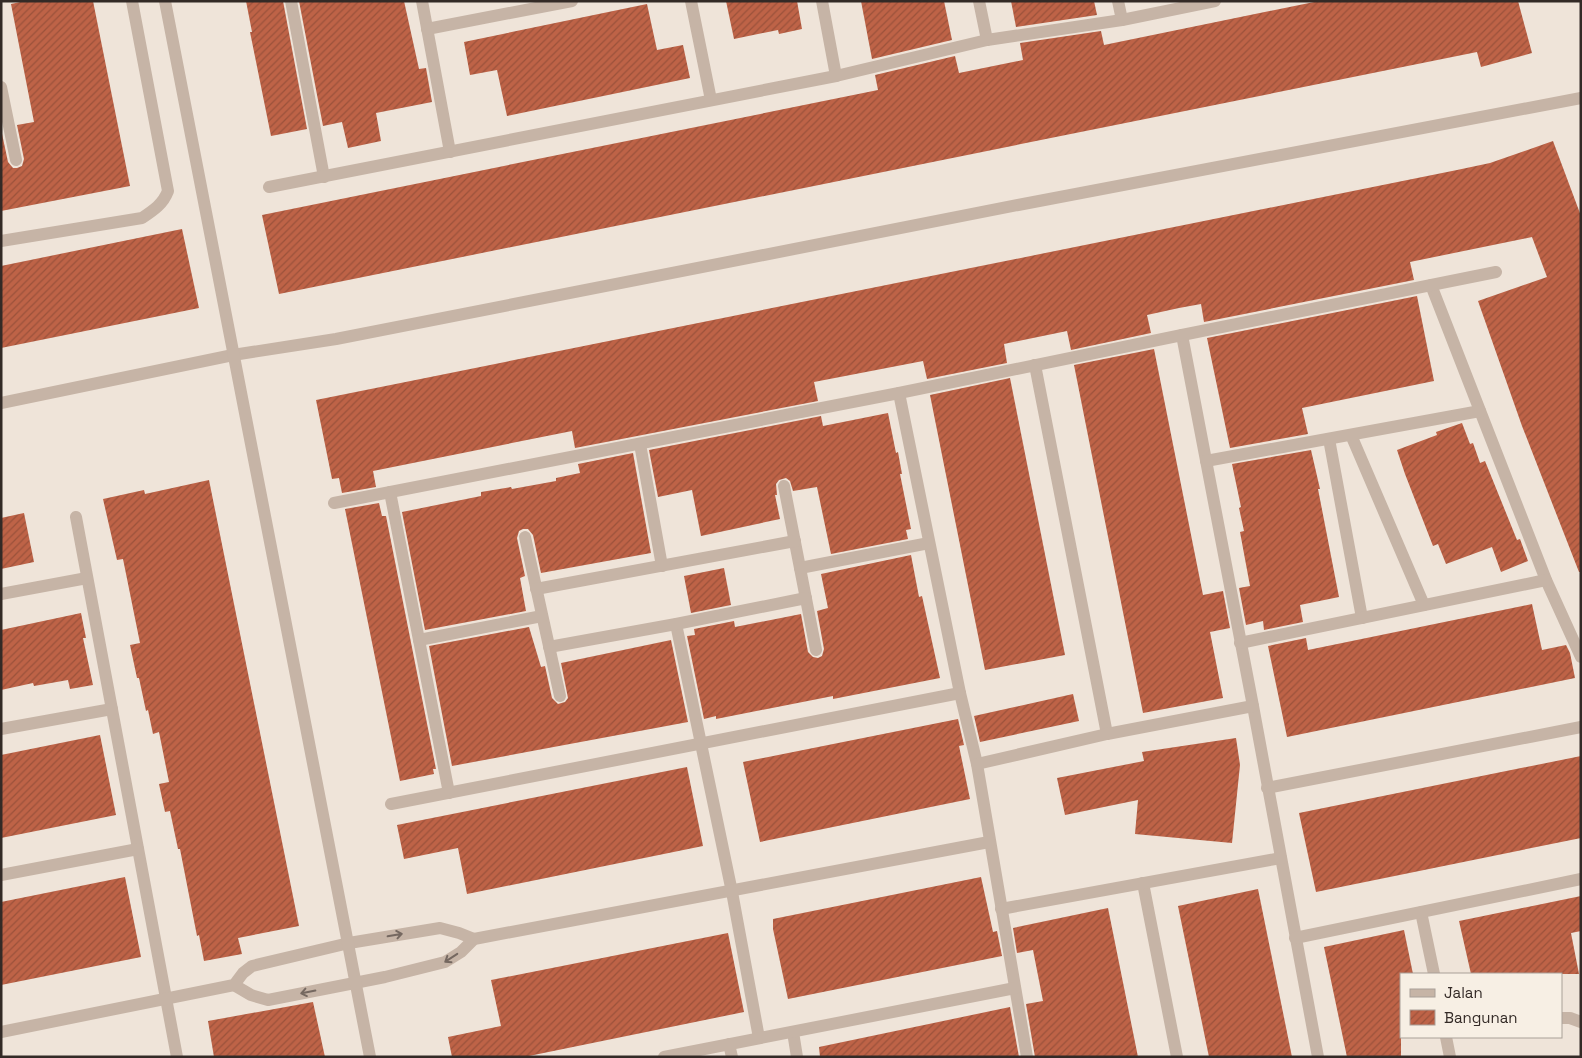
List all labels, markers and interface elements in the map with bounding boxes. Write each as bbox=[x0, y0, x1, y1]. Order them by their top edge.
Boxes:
one-way arrow bbox=[387, 929, 403, 939]
one-way arrow bbox=[445, 953, 459, 963]
legend bbox=[1400, 973, 1562, 1038]
text: Jalan bbox=[1444, 983, 1483, 1002]
one-way arrow bbox=[301, 988, 317, 998]
text: Bangunan bbox=[1444, 1008, 1518, 1027]

